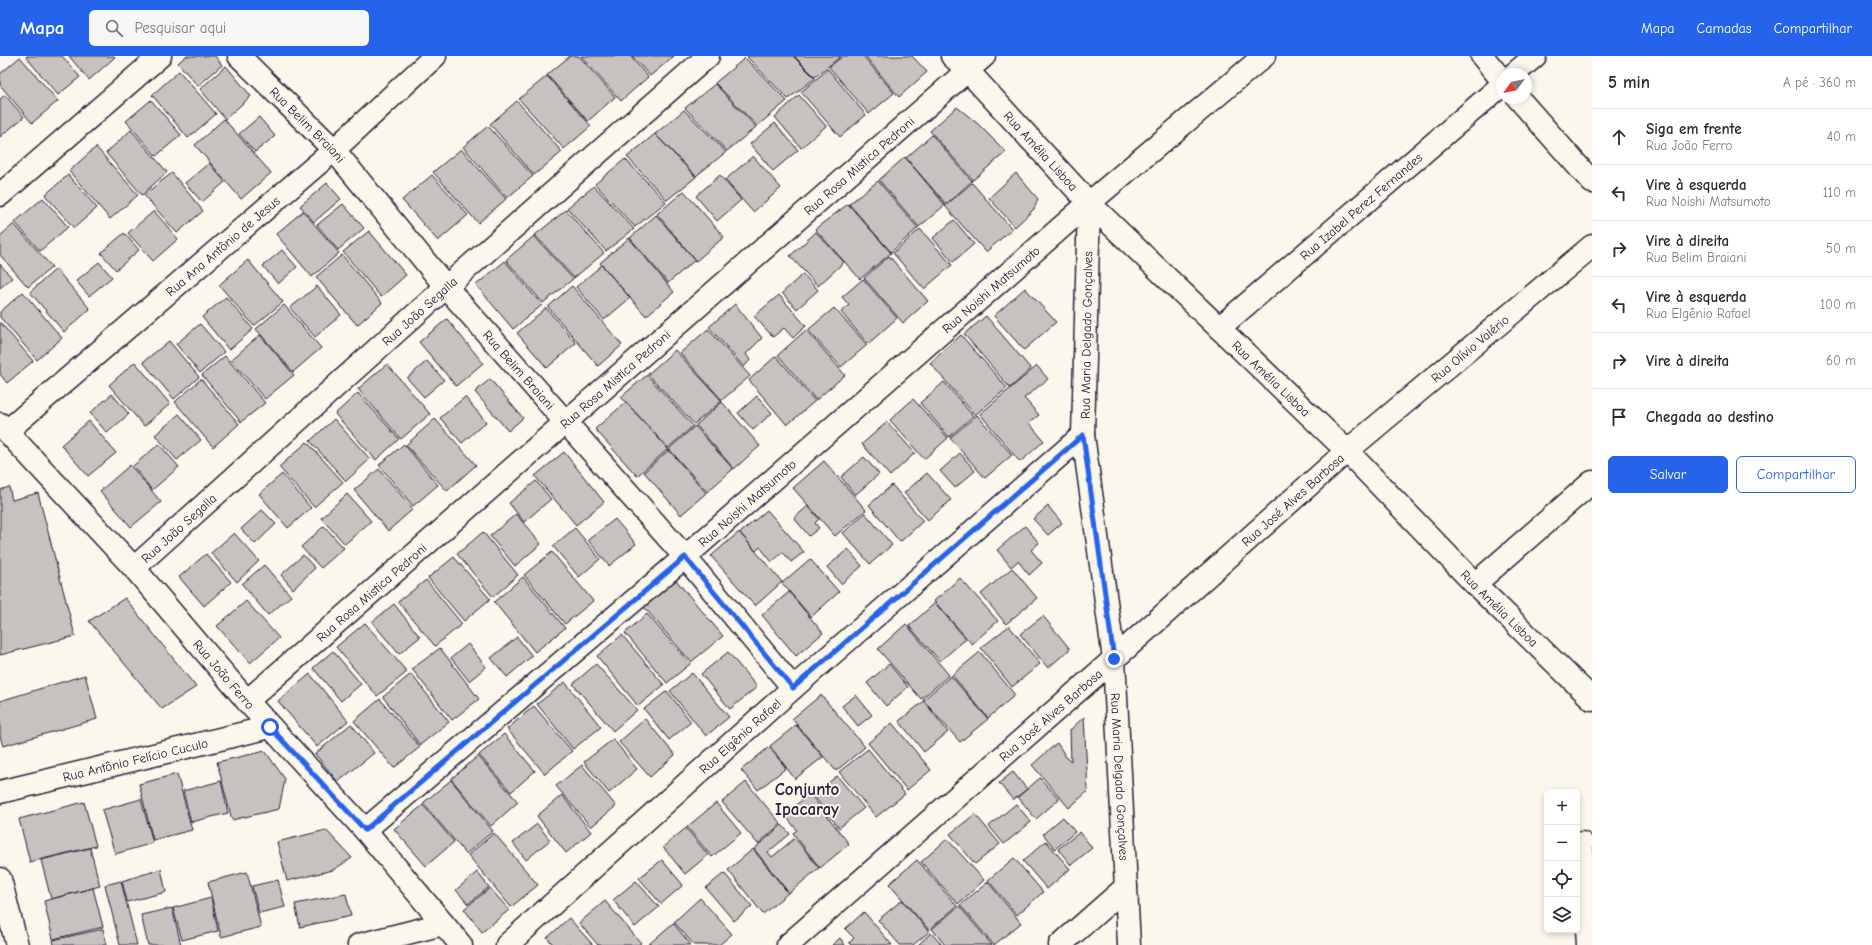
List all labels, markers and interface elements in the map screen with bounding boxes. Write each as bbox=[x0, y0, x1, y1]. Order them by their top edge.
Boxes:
search box bbox=[89, 10, 369, 46]
text: Mapa bbox=[20, 17, 65, 39]
icon: search bbox=[103, 17, 125, 39]
text: Pesquisar aqui bbox=[135, 19, 226, 37]
text: Mapa bbox=[1641, 20, 1675, 37]
text: Camadas bbox=[1697, 20, 1752, 37]
text: Compartilhar bbox=[1774, 20, 1852, 37]
north arrow bbox=[1496, 68, 1532, 104]
text: 5 min bbox=[1608, 73, 1650, 92]
text: A pé · 360 m bbox=[1783, 75, 1856, 90]
street label: Rua Belim Braiani bbox=[267, 84, 348, 166]
street label: Rua Amélia Lisboa bbox=[1000, 108, 1081, 194]
street label: Rua Rosa Mistica Pedroni bbox=[801, 114, 917, 218]
text: Siga em frente bbox=[1646, 120, 1742, 138]
icon: ahead bbox=[1608, 126, 1630, 148]
text: 40 m bbox=[1827, 129, 1856, 144]
text: Rua João Ferro bbox=[1646, 138, 1732, 153]
street label: Rua Izabel Perez Fernandes bbox=[1297, 150, 1425, 263]
text: Vire à esquerda bbox=[1646, 176, 1747, 194]
icon: left bbox=[1608, 182, 1630, 204]
text: 110 m bbox=[1823, 185, 1856, 200]
street label: Rua Ana Antônio de Jesus bbox=[163, 193, 283, 299]
text: Rua Noishi Matsumoto bbox=[1646, 194, 1771, 209]
text: Vire à direita bbox=[1646, 232, 1729, 250]
icon: right bbox=[1608, 238, 1630, 260]
text: 50 m bbox=[1826, 241, 1856, 256]
street label: Rua Noishi Matsumoto bbox=[939, 243, 1043, 336]
text: Rua Belim Braiani bbox=[1646, 250, 1746, 265]
street label: Rua Maria Delgado Gonçalves bbox=[1078, 251, 1095, 419]
street label: Rua João Segalla bbox=[379, 274, 460, 349]
text: Vire à esquerda bbox=[1646, 288, 1747, 306]
icon: left bbox=[1608, 294, 1630, 316]
text: 100 m bbox=[1820, 297, 1856, 312]
text: Rua Elgênio Rafael bbox=[1646, 306, 1751, 321]
street label: Rua Olívio Valério bbox=[1428, 312, 1512, 385]
street label: Rua Belim Braiani bbox=[480, 327, 558, 413]
street label: Rua Rosa Mistica Pedroni bbox=[557, 327, 674, 432]
street label: Rua Amélia Lisboa bbox=[1229, 338, 1313, 420]
icon: right bbox=[1608, 350, 1630, 372]
text: Vire à direita bbox=[1646, 352, 1729, 370]
text: 60 m bbox=[1826, 353, 1856, 368]
icon: arrive bbox=[1608, 406, 1630, 428]
text: Chegada ao destino bbox=[1646, 408, 1774, 426]
street label: Rua José Alves Barbosa bbox=[1239, 450, 1347, 550]
street label: Rua Noishi Matsumoto bbox=[695, 456, 799, 550]
button: Salvar bbox=[1608, 456, 1728, 493]
button: Compartilhar bbox=[1736, 456, 1856, 493]
street label: Rua João Segalla bbox=[138, 491, 220, 566]
street label: Rua Rosa Mistica Pedroni bbox=[313, 540, 430, 645]
street label: Rua Amélia Lisboa bbox=[1458, 567, 1541, 650]
street label: Rua João Ferro bbox=[190, 637, 258, 712]
route end bbox=[1105, 650, 1123, 668]
street label: Rua José Alves Barbosa bbox=[996, 666, 1105, 764]
street label: Rua Maria Delgado Gonçalves bbox=[1108, 692, 1132, 861]
street label: Rua Elgênio Rafael bbox=[696, 696, 784, 777]
route start bbox=[261, 718, 279, 736]
street label: Rua Antônio Felício Cuculo bbox=[61, 735, 209, 785]
district label: Conjunto Ipacaray bbox=[775, 780, 840, 819]
map controls bbox=[1544, 789, 1580, 933]
button: + bbox=[1544, 789, 1580, 825]
button: − bbox=[1544, 825, 1580, 861]
button: locate bbox=[1544, 861, 1580, 897]
button: layers bbox=[1544, 897, 1580, 933]

